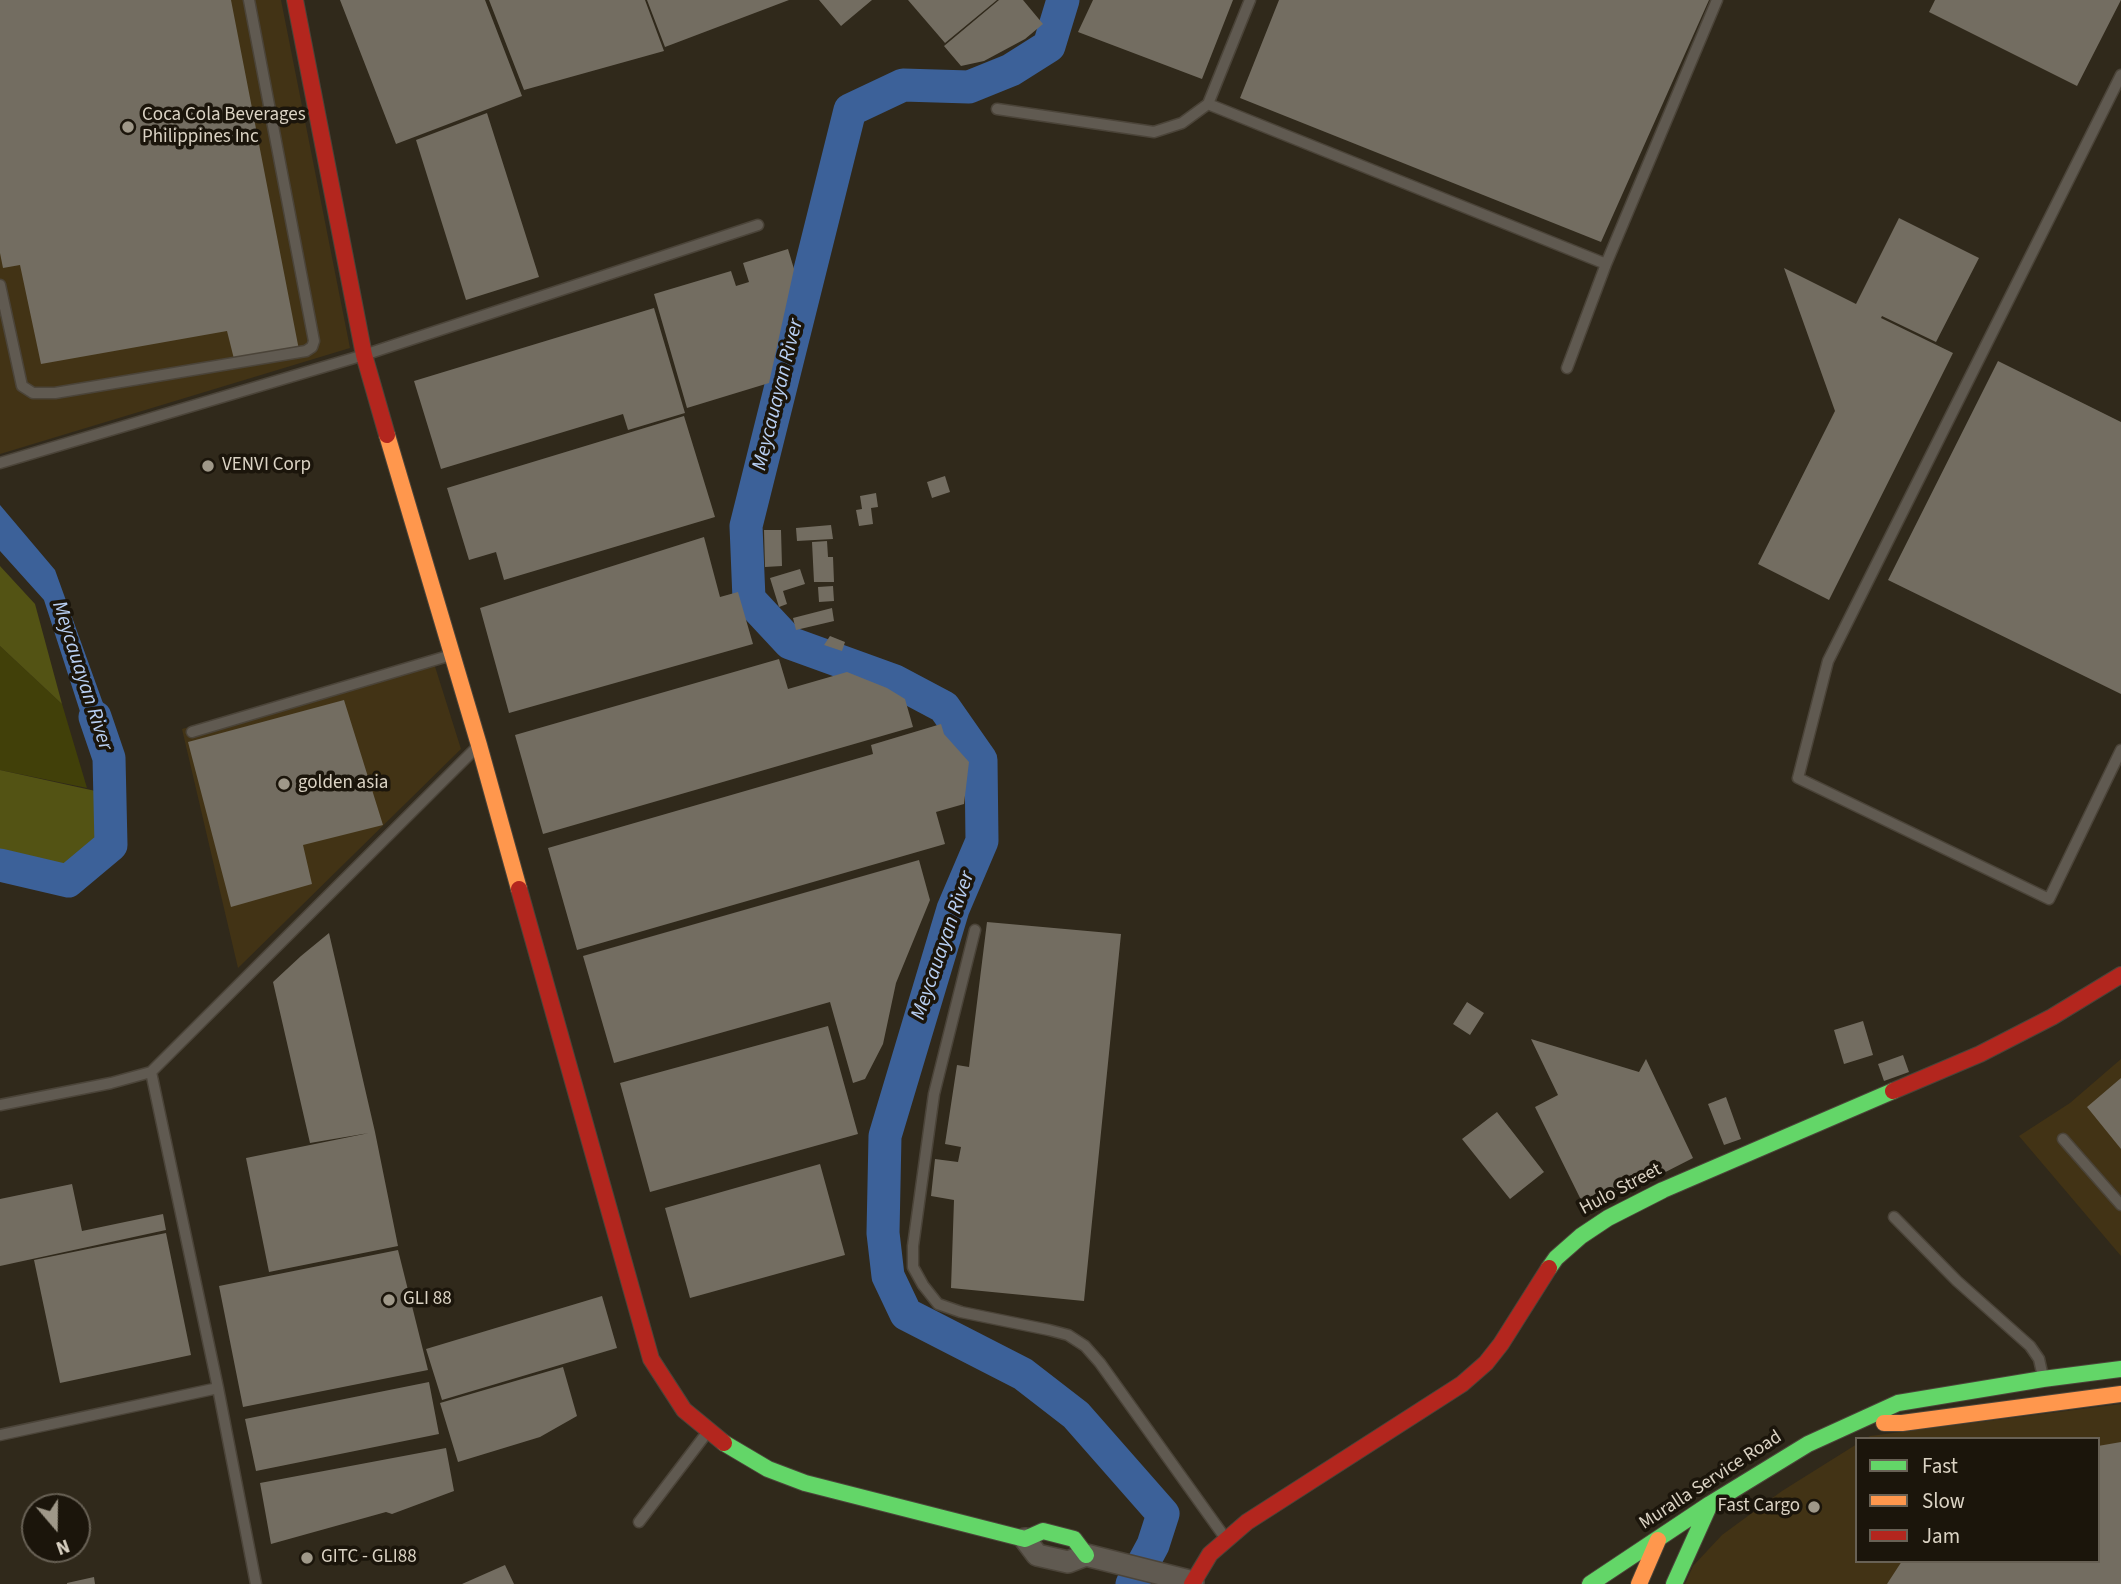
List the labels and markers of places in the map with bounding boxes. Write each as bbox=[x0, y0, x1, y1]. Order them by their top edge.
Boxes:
place label: Coca Cola Beverages Philippines Inc bbox=[142, 105, 306, 149]
marker: Coca Cola Beverages Philippines Inc bbox=[120, 119, 136, 135]
place label: VENVI Corp bbox=[222, 455, 311, 477]
marker: VENVI Corp bbox=[200, 458, 216, 474]
place label: golden asia bbox=[298, 773, 388, 795]
marker: golden asia bbox=[276, 776, 292, 792]
place label: GLI 88 bbox=[403, 1289, 452, 1311]
marker: GLI 88 bbox=[381, 1292, 397, 1308]
place label: Fast Cargo bbox=[1717, 1496, 1800, 1518]
marker: Fast Cargo bbox=[1806, 1499, 1822, 1515]
place label: GITC - GLI88 bbox=[321, 1547, 417, 1569]
marker: GITC - GLI88 bbox=[299, 1550, 315, 1566]

